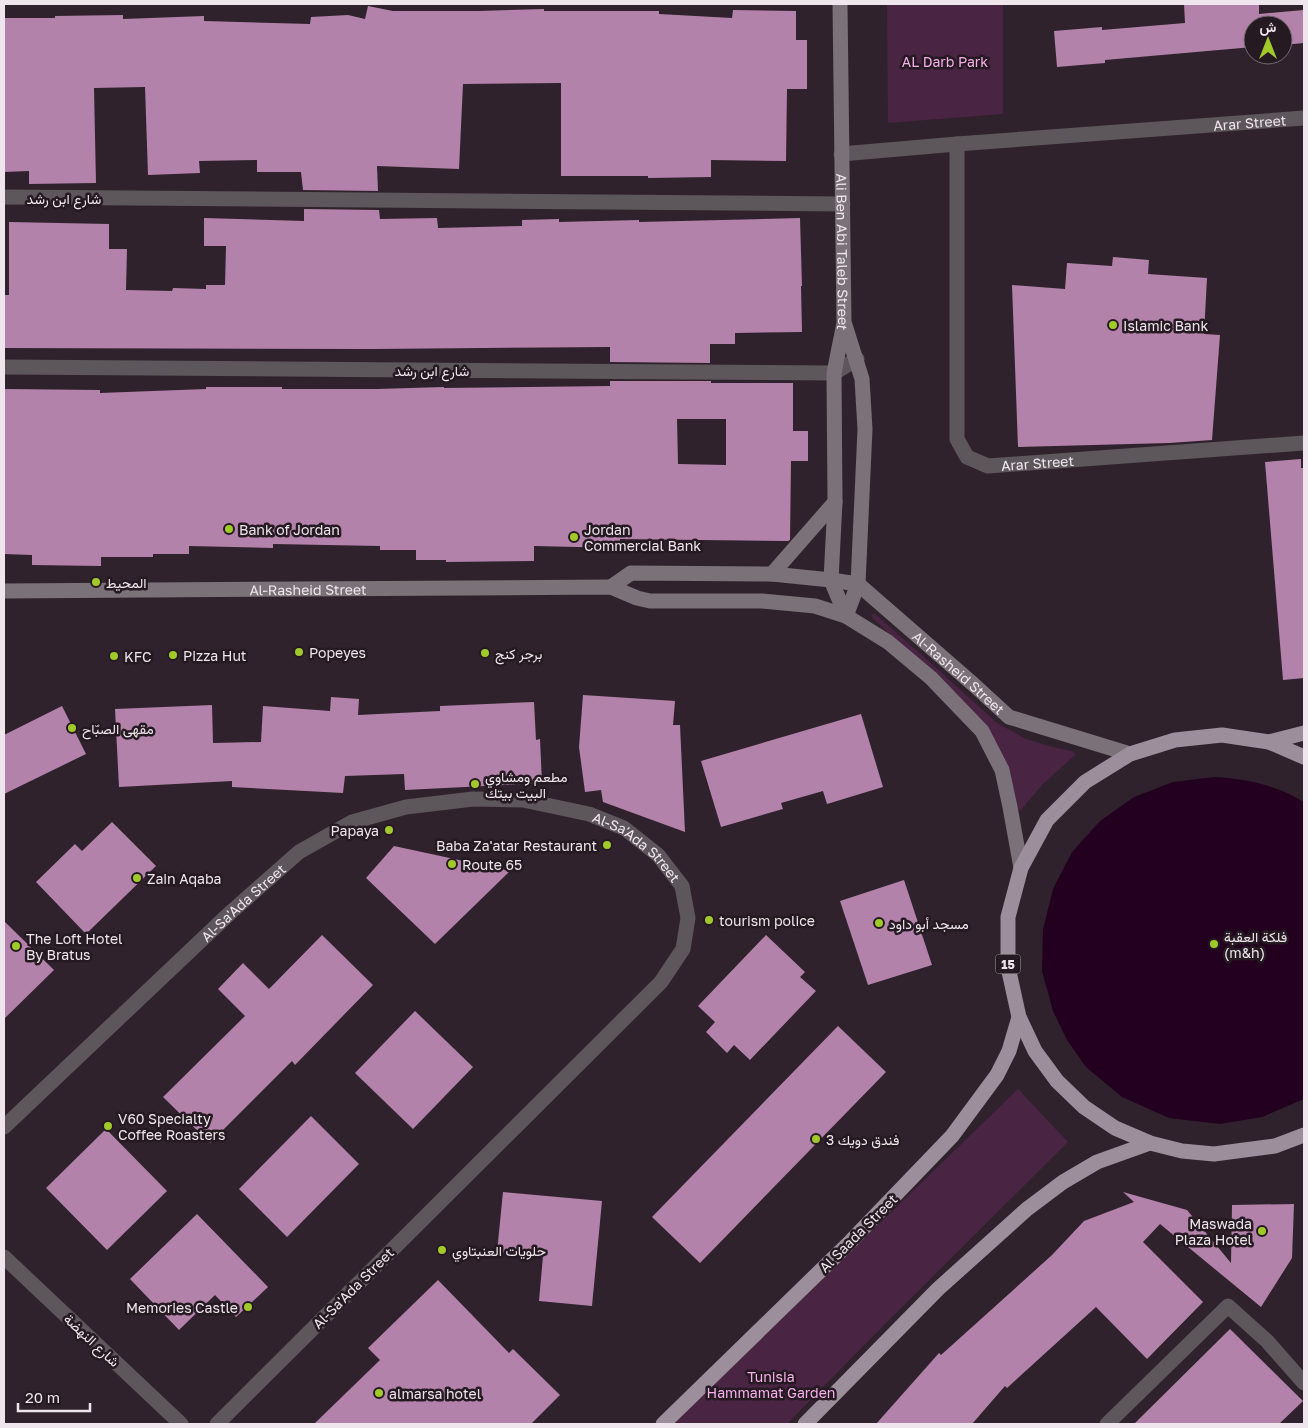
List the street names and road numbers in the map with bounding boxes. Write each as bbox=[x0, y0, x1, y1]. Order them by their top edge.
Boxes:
street label: Arar Street bbox=[1213, 111, 1287, 133]
street label: Ali Ben Abi Taleb Street bbox=[834, 173, 853, 332]
street label: شارع ابن رشد bbox=[27, 190, 101, 210]
street label: شارع ابن رشد bbox=[395, 362, 469, 382]
street label: Arar Street bbox=[1000, 451, 1074, 474]
street label: Al-Rasheid Street bbox=[249, 580, 367, 598]
street label: Al-Rasheid Street bbox=[909, 627, 1008, 717]
street label: Al-Sa'Ada Street bbox=[590, 808, 684, 885]
street label: Al-Sa'Ada Street bbox=[197, 860, 289, 945]
road number: 15 bbox=[996, 954, 1020, 974]
street label: Al Saada Street bbox=[815, 1190, 901, 1276]
street label: Al-Sa'Ada Street bbox=[309, 1244, 397, 1332]
street label: شارع النهضة bbox=[59, 1310, 123, 1372]

